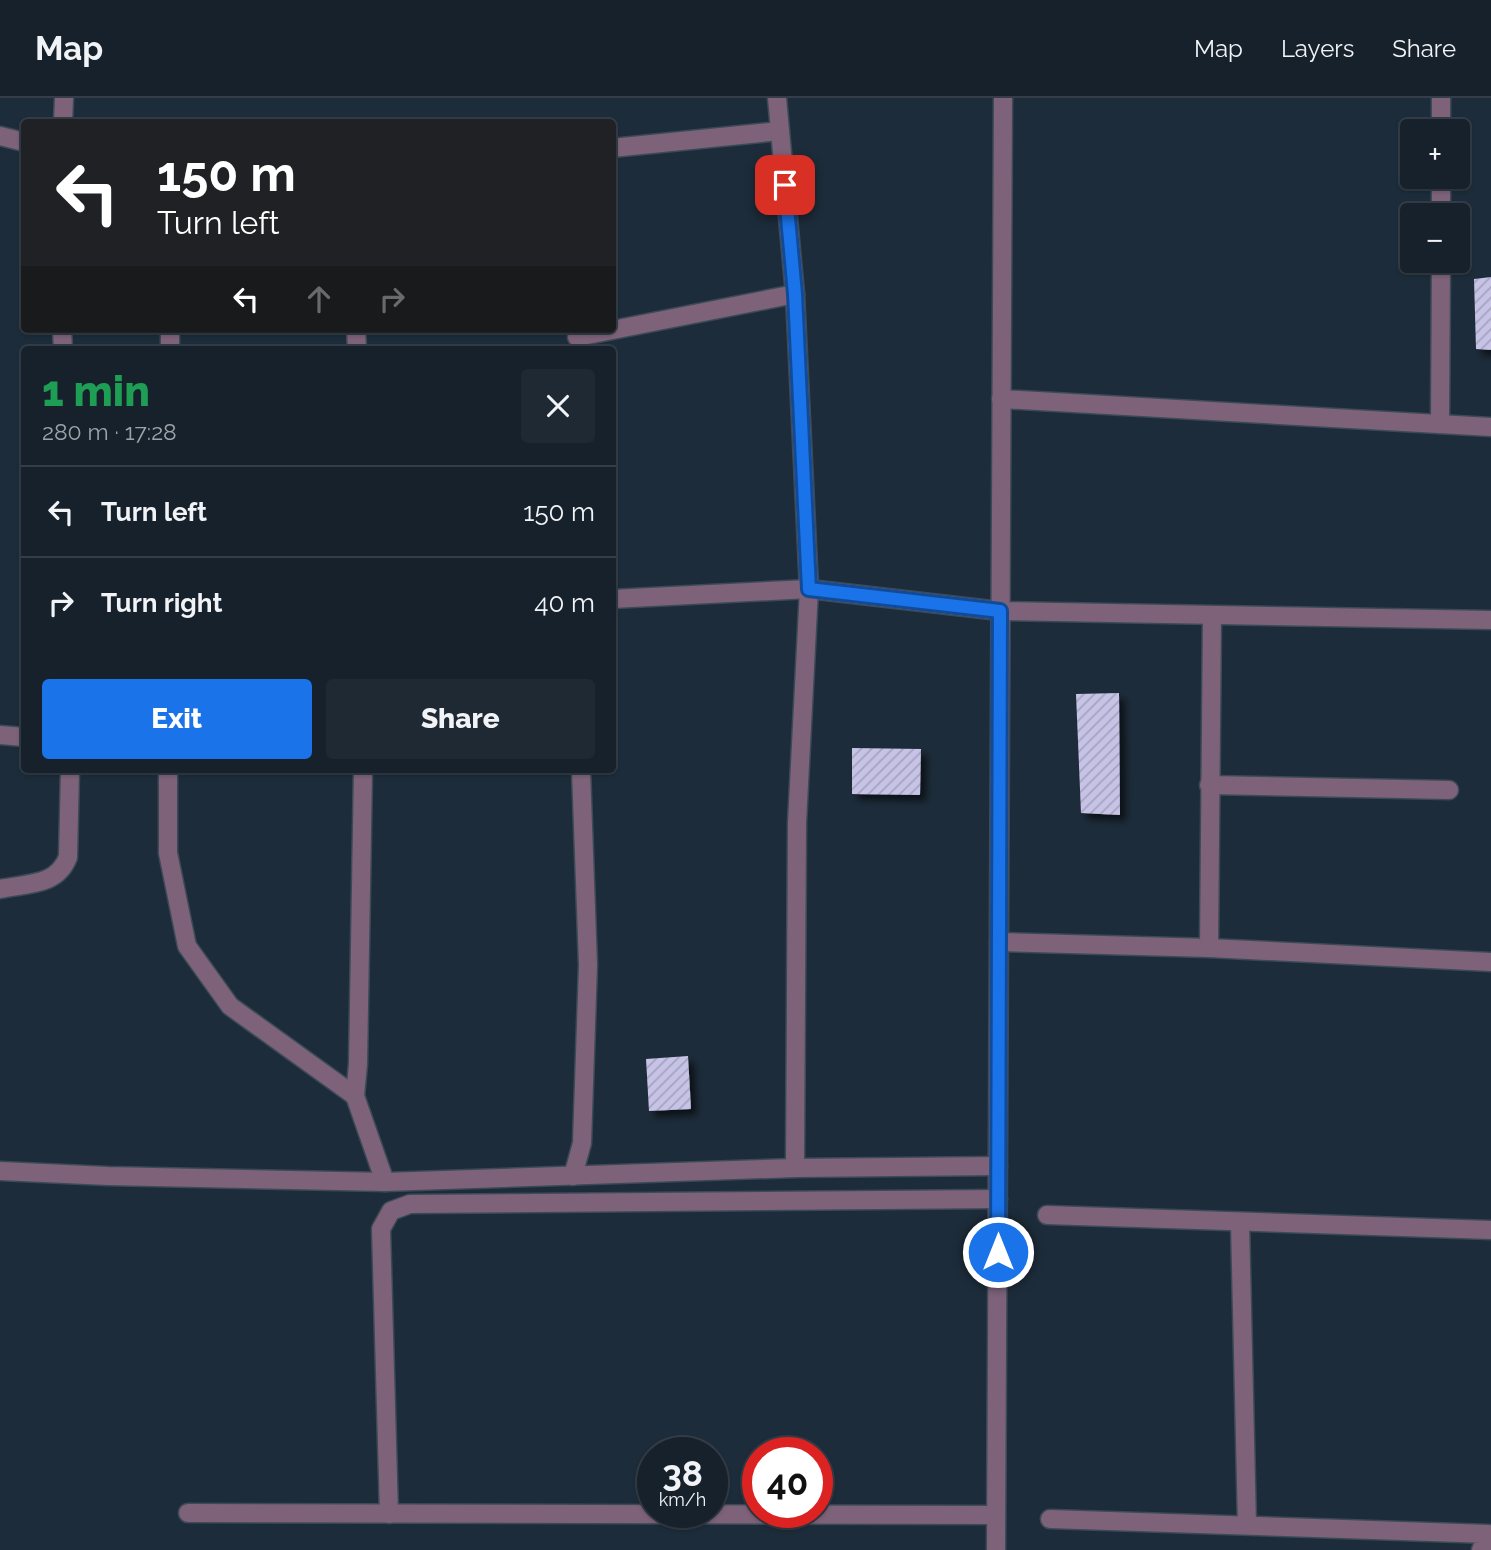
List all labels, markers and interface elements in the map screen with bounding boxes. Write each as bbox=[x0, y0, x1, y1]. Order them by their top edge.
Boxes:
text: Map bbox=[35, 29, 103, 68]
text: Map bbox=[1194, 34, 1243, 63]
text: Layers bbox=[1281, 34, 1354, 63]
text: Share bbox=[1392, 34, 1456, 63]
map controls bbox=[1400, 119, 1470, 273]
button: + bbox=[1400, 119, 1470, 189]
text: 150 m bbox=[157, 145, 296, 202]
icon: left bbox=[42, 147, 133, 238]
pin bbox=[755, 155, 815, 215]
icon: arrive bbox=[766, 166, 804, 204]
button: − bbox=[1400, 203, 1470, 273]
text: Turn left bbox=[157, 204, 279, 241]
icon: left bbox=[227, 280, 265, 318]
icon: ahead bbox=[300, 280, 338, 318]
icon: right bbox=[373, 280, 411, 318]
text: 1 min bbox=[42, 367, 150, 416]
button: close bbox=[521, 369, 595, 443]
text: 280 m · 17:28 bbox=[42, 418, 177, 445]
icon: left bbox=[42, 493, 80, 531]
text: Turn left bbox=[101, 497, 207, 527]
text: 150 m bbox=[523, 497, 595, 527]
icon: right bbox=[42, 584, 80, 622]
text: Turn right bbox=[101, 588, 222, 618]
text: 40 m bbox=[534, 588, 595, 618]
button: Exit bbox=[42, 679, 312, 759]
button: Share bbox=[326, 679, 595, 759]
position arrow bbox=[961, 1215, 1035, 1289]
speed limit sign: 40 bbox=[742, 1437, 833, 1528]
text: 38 bbox=[662, 1453, 703, 1494]
text: km/h bbox=[659, 1489, 706, 1510]

